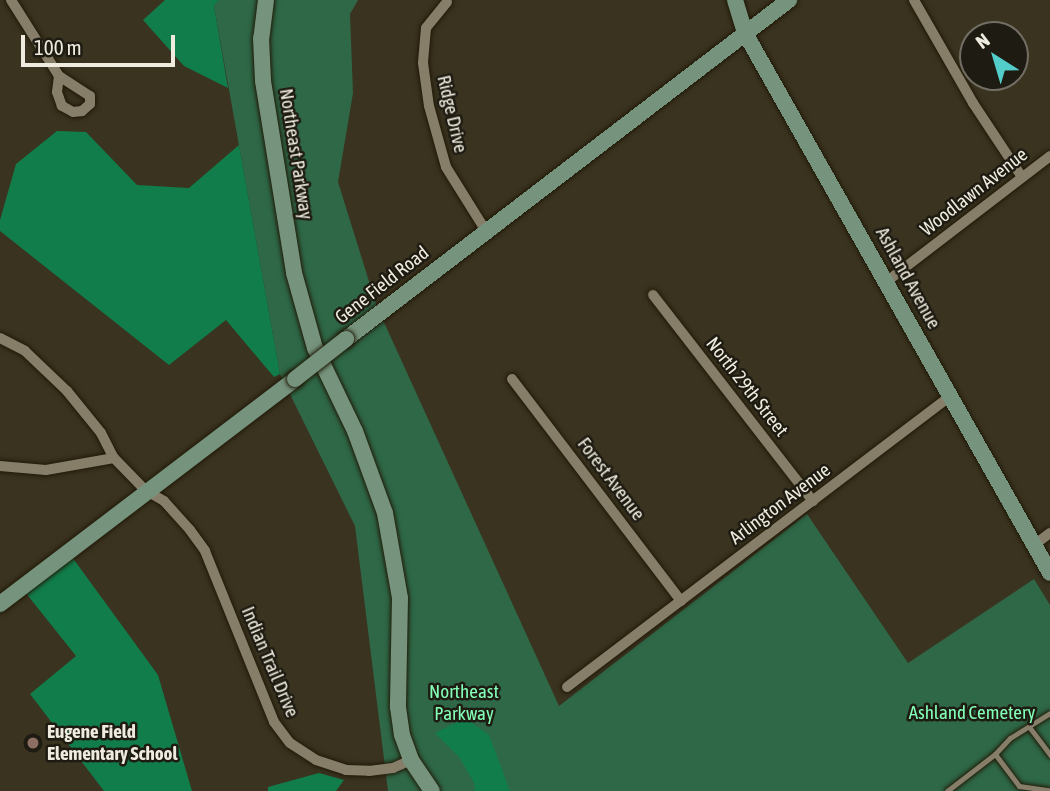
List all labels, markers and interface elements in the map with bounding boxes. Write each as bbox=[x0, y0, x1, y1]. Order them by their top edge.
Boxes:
scale bar bbox=[24, 21, 178, 65]
north arrow bbox=[959, 21, 1029, 91]
text: N bbox=[971, 29, 994, 53]
text: 100 m bbox=[34, 35, 82, 59]
street label: Ridge Drive bbox=[432, 73, 472, 155]
street label: Northeast Parkway bbox=[274, 87, 318, 221]
street label: Woodlawn Avenue bbox=[916, 143, 1032, 241]
street label: Ashland Avenue bbox=[871, 223, 945, 333]
street label: Gene Field Road bbox=[331, 241, 433, 329]
street label: North 29th Street bbox=[701, 333, 793, 441]
street label: Forest Avenue bbox=[572, 433, 650, 525]
street label: Arlington Avenue bbox=[725, 459, 835, 549]
street label: Indian Trail Drive bbox=[236, 603, 304, 721]
park label: Northeast Parkway bbox=[429, 681, 499, 725]
park label: Ashland Cemetery bbox=[909, 702, 1035, 724]
place label: Eugene Field Elementary School bbox=[47, 721, 178, 765]
marker: Eugene Field Elementary School bbox=[25, 735, 41, 751]

